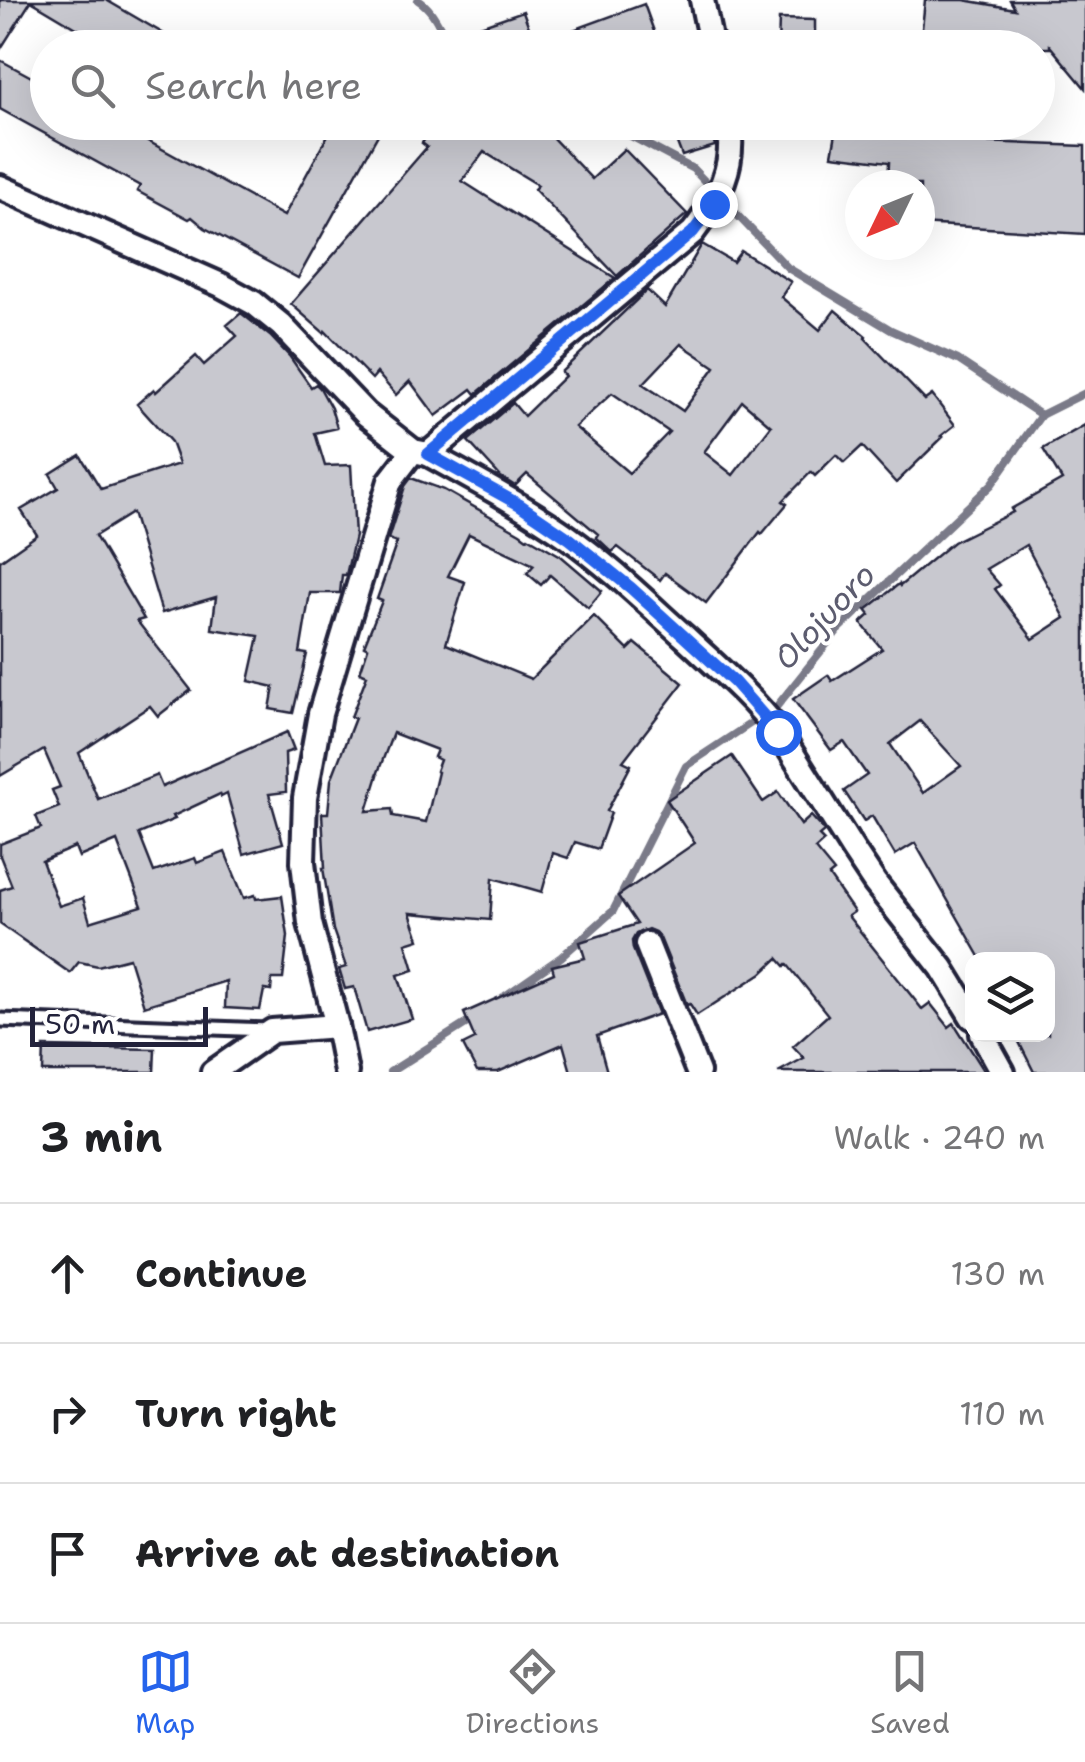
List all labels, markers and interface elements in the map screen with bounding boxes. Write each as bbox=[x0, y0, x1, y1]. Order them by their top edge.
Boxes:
search box bbox=[30, 30, 1055, 140]
icon: search bbox=[65, 58, 120, 113]
text: Search here bbox=[145, 60, 362, 111]
north arrow bbox=[845, 170, 935, 260]
route end bbox=[692, 182, 738, 228]
water label: Olojuoro bbox=[764, 553, 884, 679]
route start bbox=[756, 710, 802, 756]
map controls bbox=[965, 952, 1055, 1042]
button: layers bbox=[965, 952, 1055, 1042]
scale bar bbox=[30, 1002, 208, 1046]
text: 50 m bbox=[45, 1005, 115, 1043]
text: 3 min bbox=[40, 1109, 162, 1165]
text: Walk · 240 m bbox=[833, 1116, 1045, 1159]
icon: ahead bbox=[40, 1246, 95, 1301]
text: Continue bbox=[135, 1248, 307, 1299]
text: 130 m bbox=[950, 1252, 1045, 1295]
icon: right bbox=[40, 1386, 95, 1441]
text: Turn right bbox=[135, 1388, 337, 1439]
text: 110 m bbox=[959, 1392, 1045, 1435]
icon: arrive bbox=[40, 1526, 95, 1581]
text: Arrive at destination bbox=[135, 1528, 559, 1579]
tab: Map bbox=[135, 1644, 195, 1742]
tab: Directions bbox=[466, 1644, 599, 1742]
tab: Saved bbox=[870, 1644, 950, 1742]

